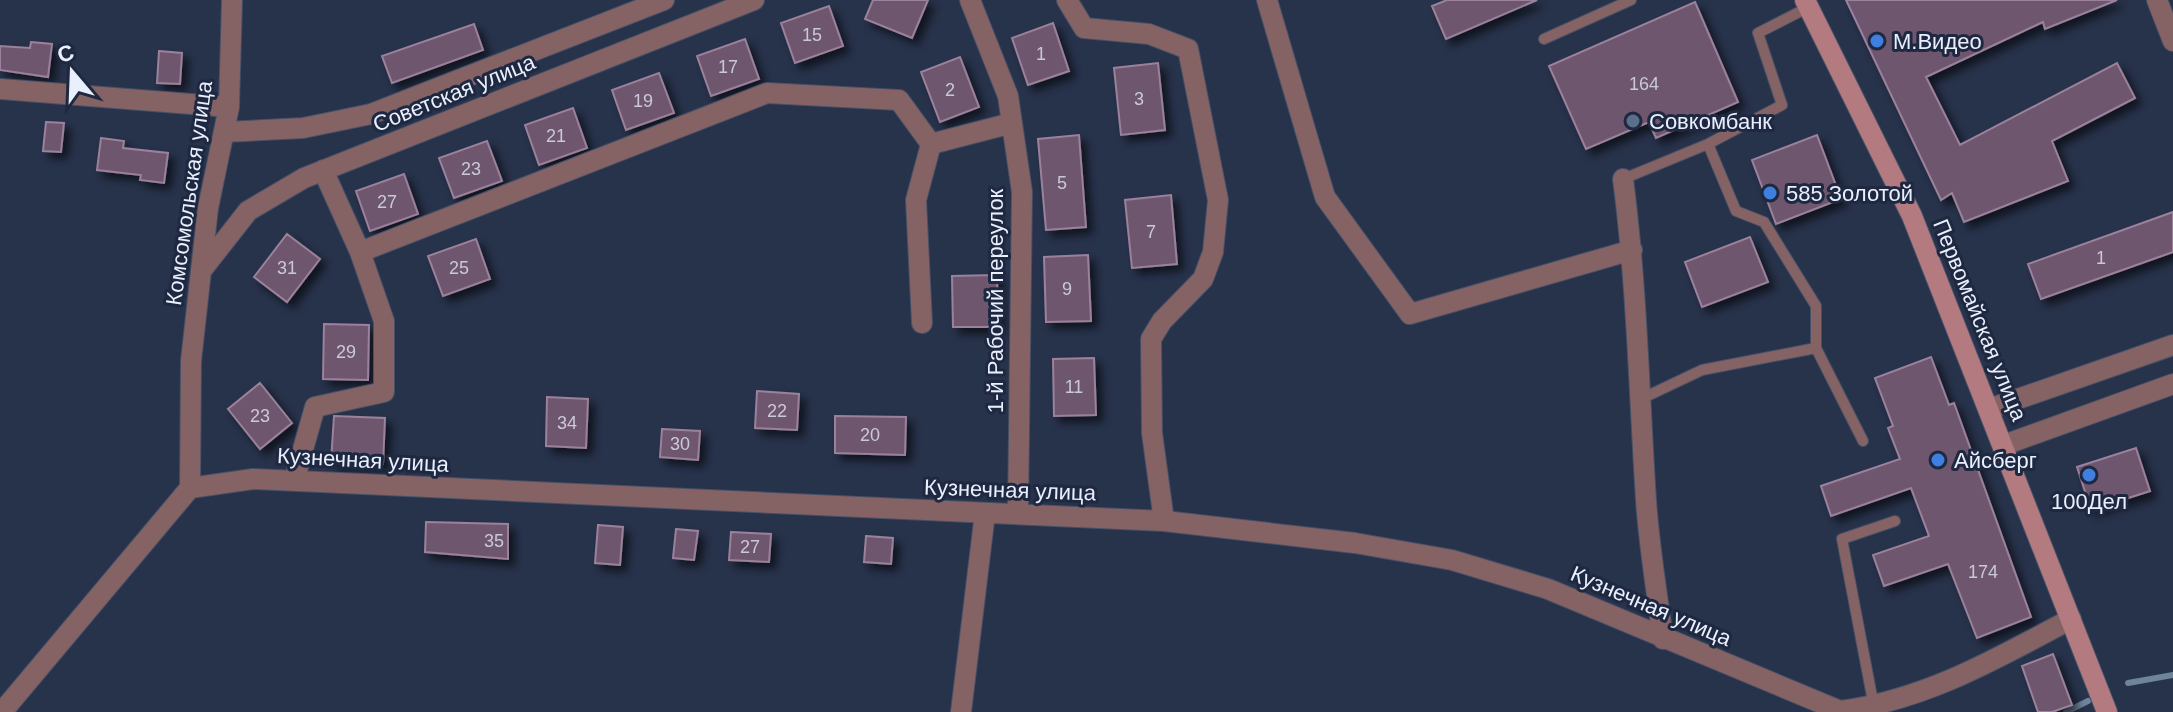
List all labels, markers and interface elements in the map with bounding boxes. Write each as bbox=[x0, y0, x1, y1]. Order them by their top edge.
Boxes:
house number: 15 bbox=[802, 25, 822, 45]
place label: М.Видео bbox=[1893, 29, 1982, 54]
north arrow bbox=[32, 32, 112, 112]
marker: М.Видео bbox=[1868, 32, 1886, 50]
text: С bbox=[54, 39, 77, 68]
house number: 1 bbox=[1036, 44, 1046, 64]
street label: Советская улица bbox=[369, 49, 539, 137]
house number: 17 bbox=[718, 57, 738, 77]
house number: 164 bbox=[1629, 74, 1659, 94]
street label: Комсомольская улица bbox=[161, 78, 217, 307]
house number: 2 bbox=[945, 80, 955, 100]
house number: 3 bbox=[1134, 89, 1144, 109]
house number: 19 bbox=[633, 91, 653, 111]
place label: Совкомбанк bbox=[1649, 109, 1772, 134]
marker: Совкомбанк bbox=[1624, 112, 1642, 130]
house number: 21 bbox=[546, 126, 566, 146]
house number: 23 bbox=[461, 159, 481, 179]
house number: 5 bbox=[1057, 173, 1067, 193]
place label: 585 Золотой bbox=[1786, 181, 1913, 206]
marker: 585 Золотой bbox=[1761, 184, 1779, 202]
street label: 1-й Рабочий переулок bbox=[983, 188, 1008, 413]
house number: 27 bbox=[377, 192, 397, 212]
street label: Первомайская улица bbox=[1928, 215, 2032, 425]
house number: 7 bbox=[1146, 222, 1156, 242]
house number: 1 bbox=[2096, 248, 2106, 268]
house number: 31 bbox=[277, 258, 297, 278]
house number: 25 bbox=[449, 258, 469, 278]
house number: 9 bbox=[1062, 279, 1072, 299]
house number: 29 bbox=[336, 342, 356, 362]
house number: 11 bbox=[1065, 377, 1083, 397]
house number: 22 bbox=[767, 401, 787, 421]
house number: 23 bbox=[250, 406, 270, 426]
house number: 34 bbox=[557, 413, 577, 433]
house number: 20 bbox=[860, 425, 880, 445]
house number: 30 bbox=[670, 434, 690, 454]
street label: Кузнечная улица bbox=[277, 443, 450, 477]
place label: Айсберг bbox=[1954, 448, 2037, 473]
marker: Айсберг bbox=[1929, 451, 1947, 469]
marker: 100Дел bbox=[2080, 466, 2098, 484]
street label: Кузнечная улица bbox=[924, 475, 1097, 506]
place label: 100Дел bbox=[2051, 489, 2127, 514]
house number: 35 bbox=[484, 531, 504, 551]
house number: 27 bbox=[740, 537, 760, 557]
street label: Кузнечная улица bbox=[1567, 561, 1736, 651]
house number: 174 bbox=[1968, 562, 1998, 582]

